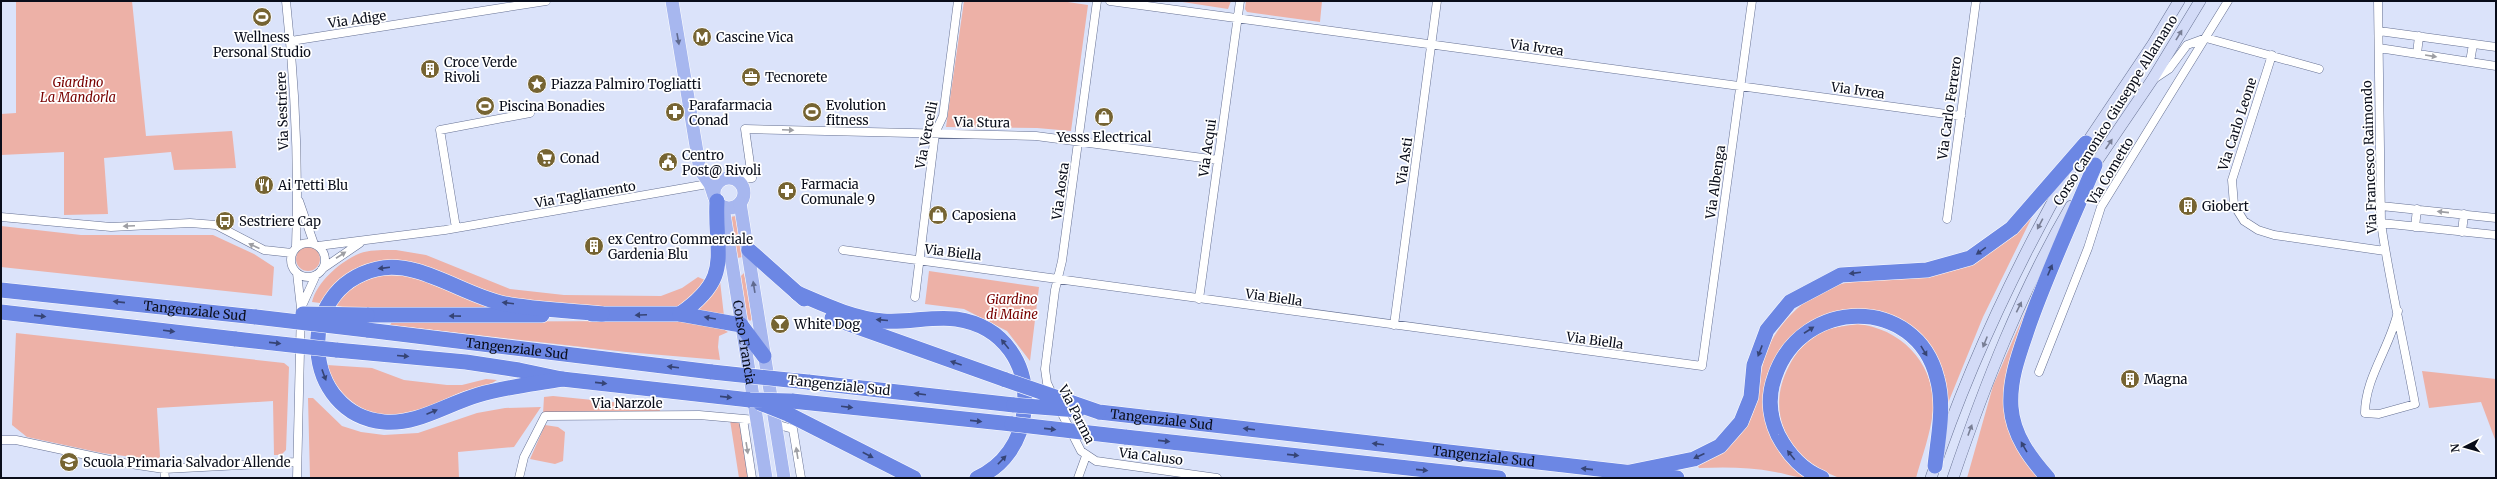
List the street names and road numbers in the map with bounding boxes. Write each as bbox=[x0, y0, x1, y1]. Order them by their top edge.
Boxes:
street label: Via Adige bbox=[326, 7, 387, 32]
street label: Corso Canonico Giuseppe Allamano bbox=[2050, 11, 2182, 209]
street label: Via Ivrea bbox=[1508, 35, 1565, 60]
street label: Via Carlo Ferrero bbox=[1934, 55, 1965, 162]
street label: Via Sestriere bbox=[273, 71, 292, 151]
street label: Via Carlo Leone bbox=[2214, 75, 2261, 174]
street label: Via Ivrea bbox=[1829, 78, 1886, 103]
street label: Via Francesco Raimondo bbox=[2358, 80, 2381, 235]
street label: Via Vercelli bbox=[911, 100, 941, 171]
street label: Via Stura bbox=[953, 113, 1010, 131]
street label: Via Acqui bbox=[1195, 118, 1220, 179]
street label: Via Cometto bbox=[2083, 134, 2137, 209]
street label: Via Asti bbox=[1393, 136, 1416, 187]
street label: Via Albenga bbox=[1702, 144, 1729, 221]
street label: Via Aosta bbox=[1048, 161, 1073, 222]
street label: Via Tagliamento bbox=[532, 177, 637, 212]
street label: Via Biella bbox=[922, 240, 983, 264]
street label: Via Biella bbox=[1243, 285, 1304, 310]
street label: Tangenziale Sud bbox=[143, 297, 247, 325]
street label: Corso Francia bbox=[729, 299, 759, 386]
street label: Via Biella bbox=[1564, 328, 1625, 353]
street label: Tangenziale Sud bbox=[465, 334, 569, 363]
street label: Tangenziale Sud bbox=[787, 372, 891, 399]
street label: Via Parma bbox=[1054, 381, 1099, 446]
street label: Via Narzole bbox=[591, 395, 663, 412]
street label: Tangenziale Sud bbox=[1109, 405, 1214, 434]
street label: Tangenziale Sud bbox=[1431, 442, 1536, 471]
street label: Via Caluso bbox=[1117, 444, 1184, 469]

